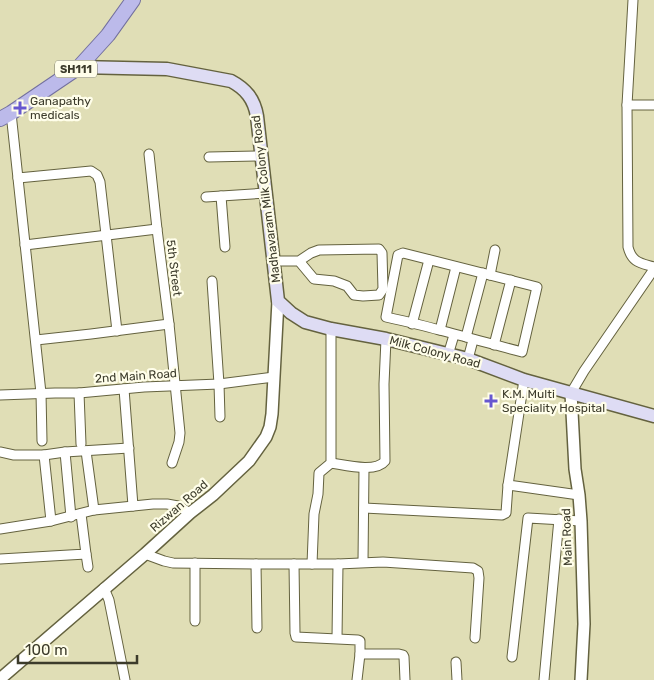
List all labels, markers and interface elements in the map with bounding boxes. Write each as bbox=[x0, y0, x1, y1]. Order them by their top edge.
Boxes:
road number: SH111 bbox=[55, 61, 97, 78]
place label: Ganapathy medicals bbox=[30, 94, 91, 122]
marker: Ganapathy medicals bbox=[14, 102, 26, 114]
street label: Madhavaram Milk Colony Road bbox=[249, 114, 283, 284]
street label: 5th Street bbox=[164, 239, 184, 297]
street label: Milk Colony Road bbox=[388, 333, 482, 371]
street label: 2nd Main Road bbox=[95, 366, 177, 386]
place label: K.M. Multi Speciality Hospital bbox=[502, 387, 605, 415]
marker: K.M. Multi Speciality Hospital bbox=[484, 394, 498, 408]
street label: Rizwan Road bbox=[147, 477, 211, 535]
street label: Main Road bbox=[559, 508, 575, 566]
scale bar bbox=[18, 632, 136, 664]
text: 100 m bbox=[25, 641, 67, 659]

